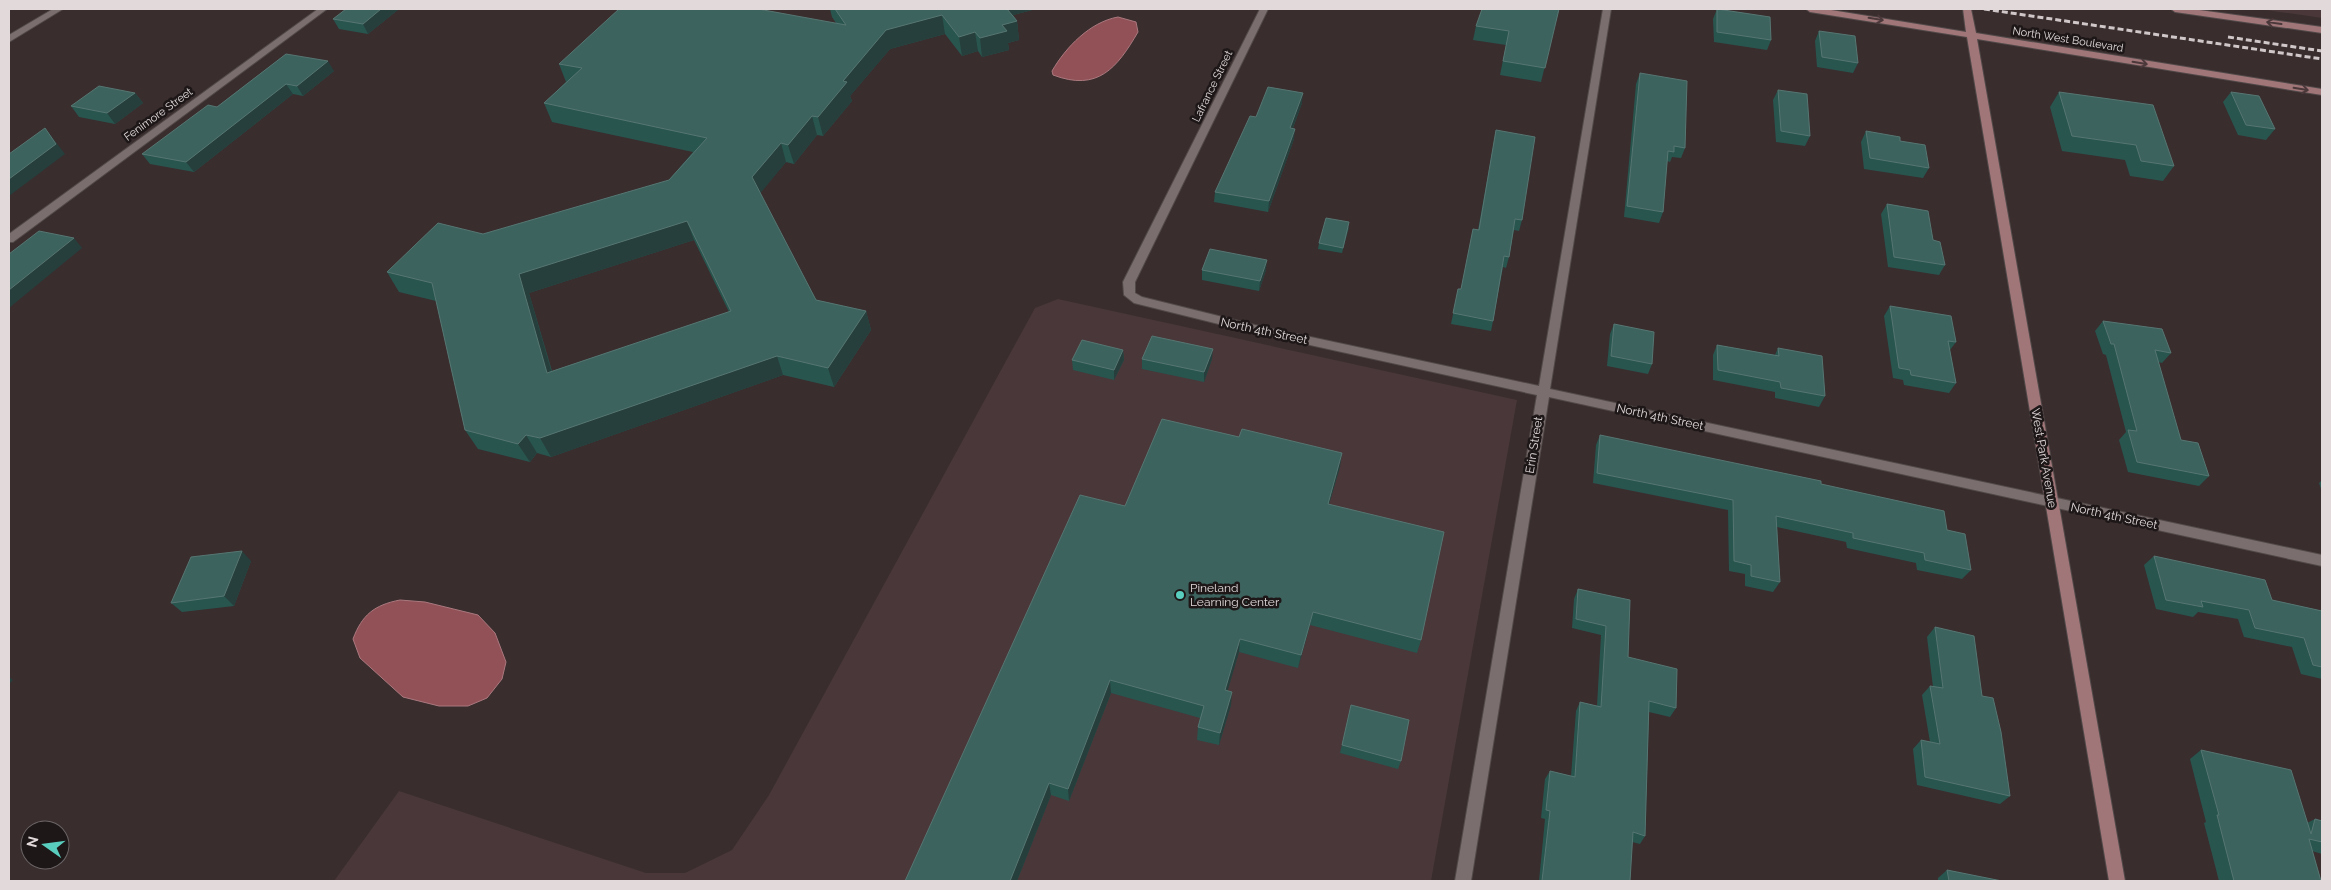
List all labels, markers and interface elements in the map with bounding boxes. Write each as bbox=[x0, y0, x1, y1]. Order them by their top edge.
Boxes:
one-way arrow bbox=[1867, 15, 1883, 25]
one-way arrow bbox=[2266, 18, 2282, 28]
street label: North West Boulevard bbox=[2011, 24, 2125, 55]
street label: Lafrance Street bbox=[1190, 48, 1236, 124]
one-way arrow bbox=[2132, 58, 2148, 68]
one-way arrow bbox=[2292, 84, 2308, 94]
street label: Fenimore Street bbox=[122, 85, 195, 144]
street label: North 4th Street bbox=[1219, 315, 1309, 347]
street label: North 4th Street bbox=[1615, 401, 1705, 433]
street label: West Park Avenue bbox=[2028, 407, 2060, 509]
street label: Erin Street bbox=[1523, 416, 1545, 474]
street label: North 4th Street bbox=[2069, 500, 2159, 532]
place label: Pineland Learning Center bbox=[1190, 581, 1280, 609]
marker: Pineland Learning Center bbox=[1174, 589, 1186, 601]
north arrow bbox=[20, 820, 70, 870]
text: N bbox=[23, 835, 41, 849]

